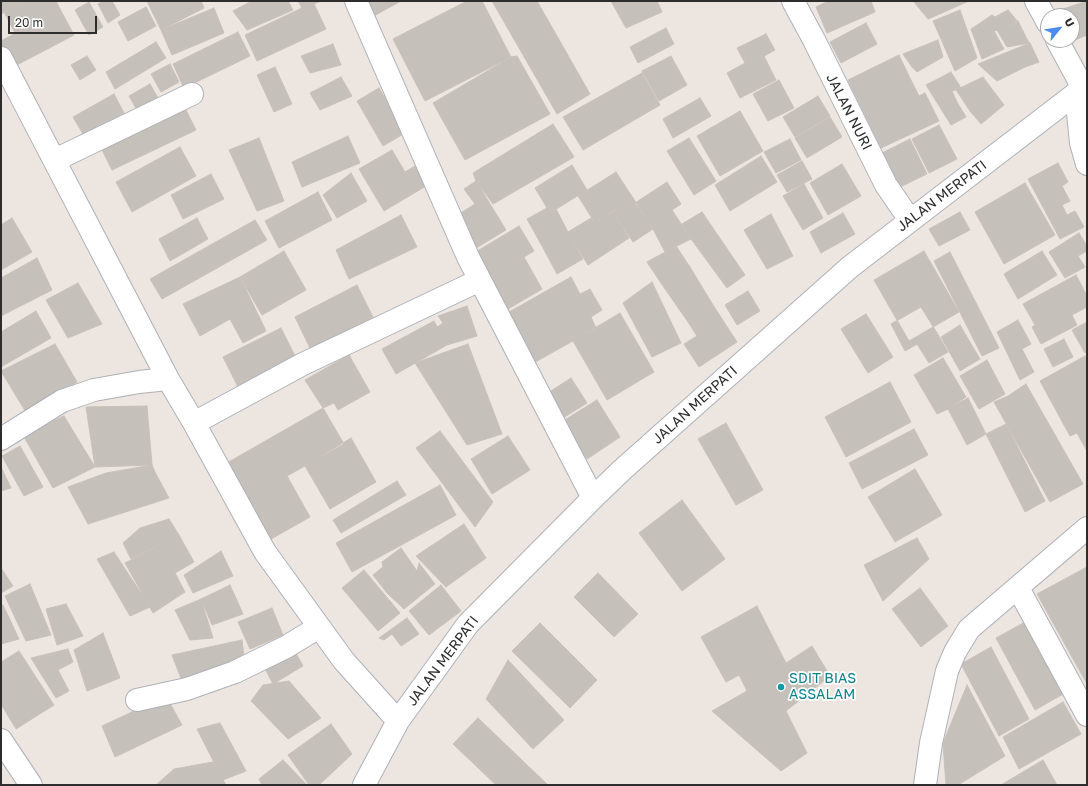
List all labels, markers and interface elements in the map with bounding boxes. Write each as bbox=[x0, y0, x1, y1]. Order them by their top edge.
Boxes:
scale bar bbox=[10, 8, 99, 34]
north arrow bbox=[1040, 8, 1080, 48]
text: 20 m bbox=[15, 15, 43, 30]
text: U bbox=[1062, 16, 1078, 29]
street label: JALAN NURI bbox=[823, 71, 875, 153]
street label: JALAN MERPATI bbox=[894, 157, 990, 235]
street label: JALAN MERPATI bbox=[649, 363, 741, 447]
street label: JALAN MERPATI bbox=[404, 613, 482, 709]
place label: SDIT BIAS ASSALAM bbox=[789, 671, 856, 704]
marker: SDIT BIAS ASSALAM bbox=[776, 682, 786, 692]

